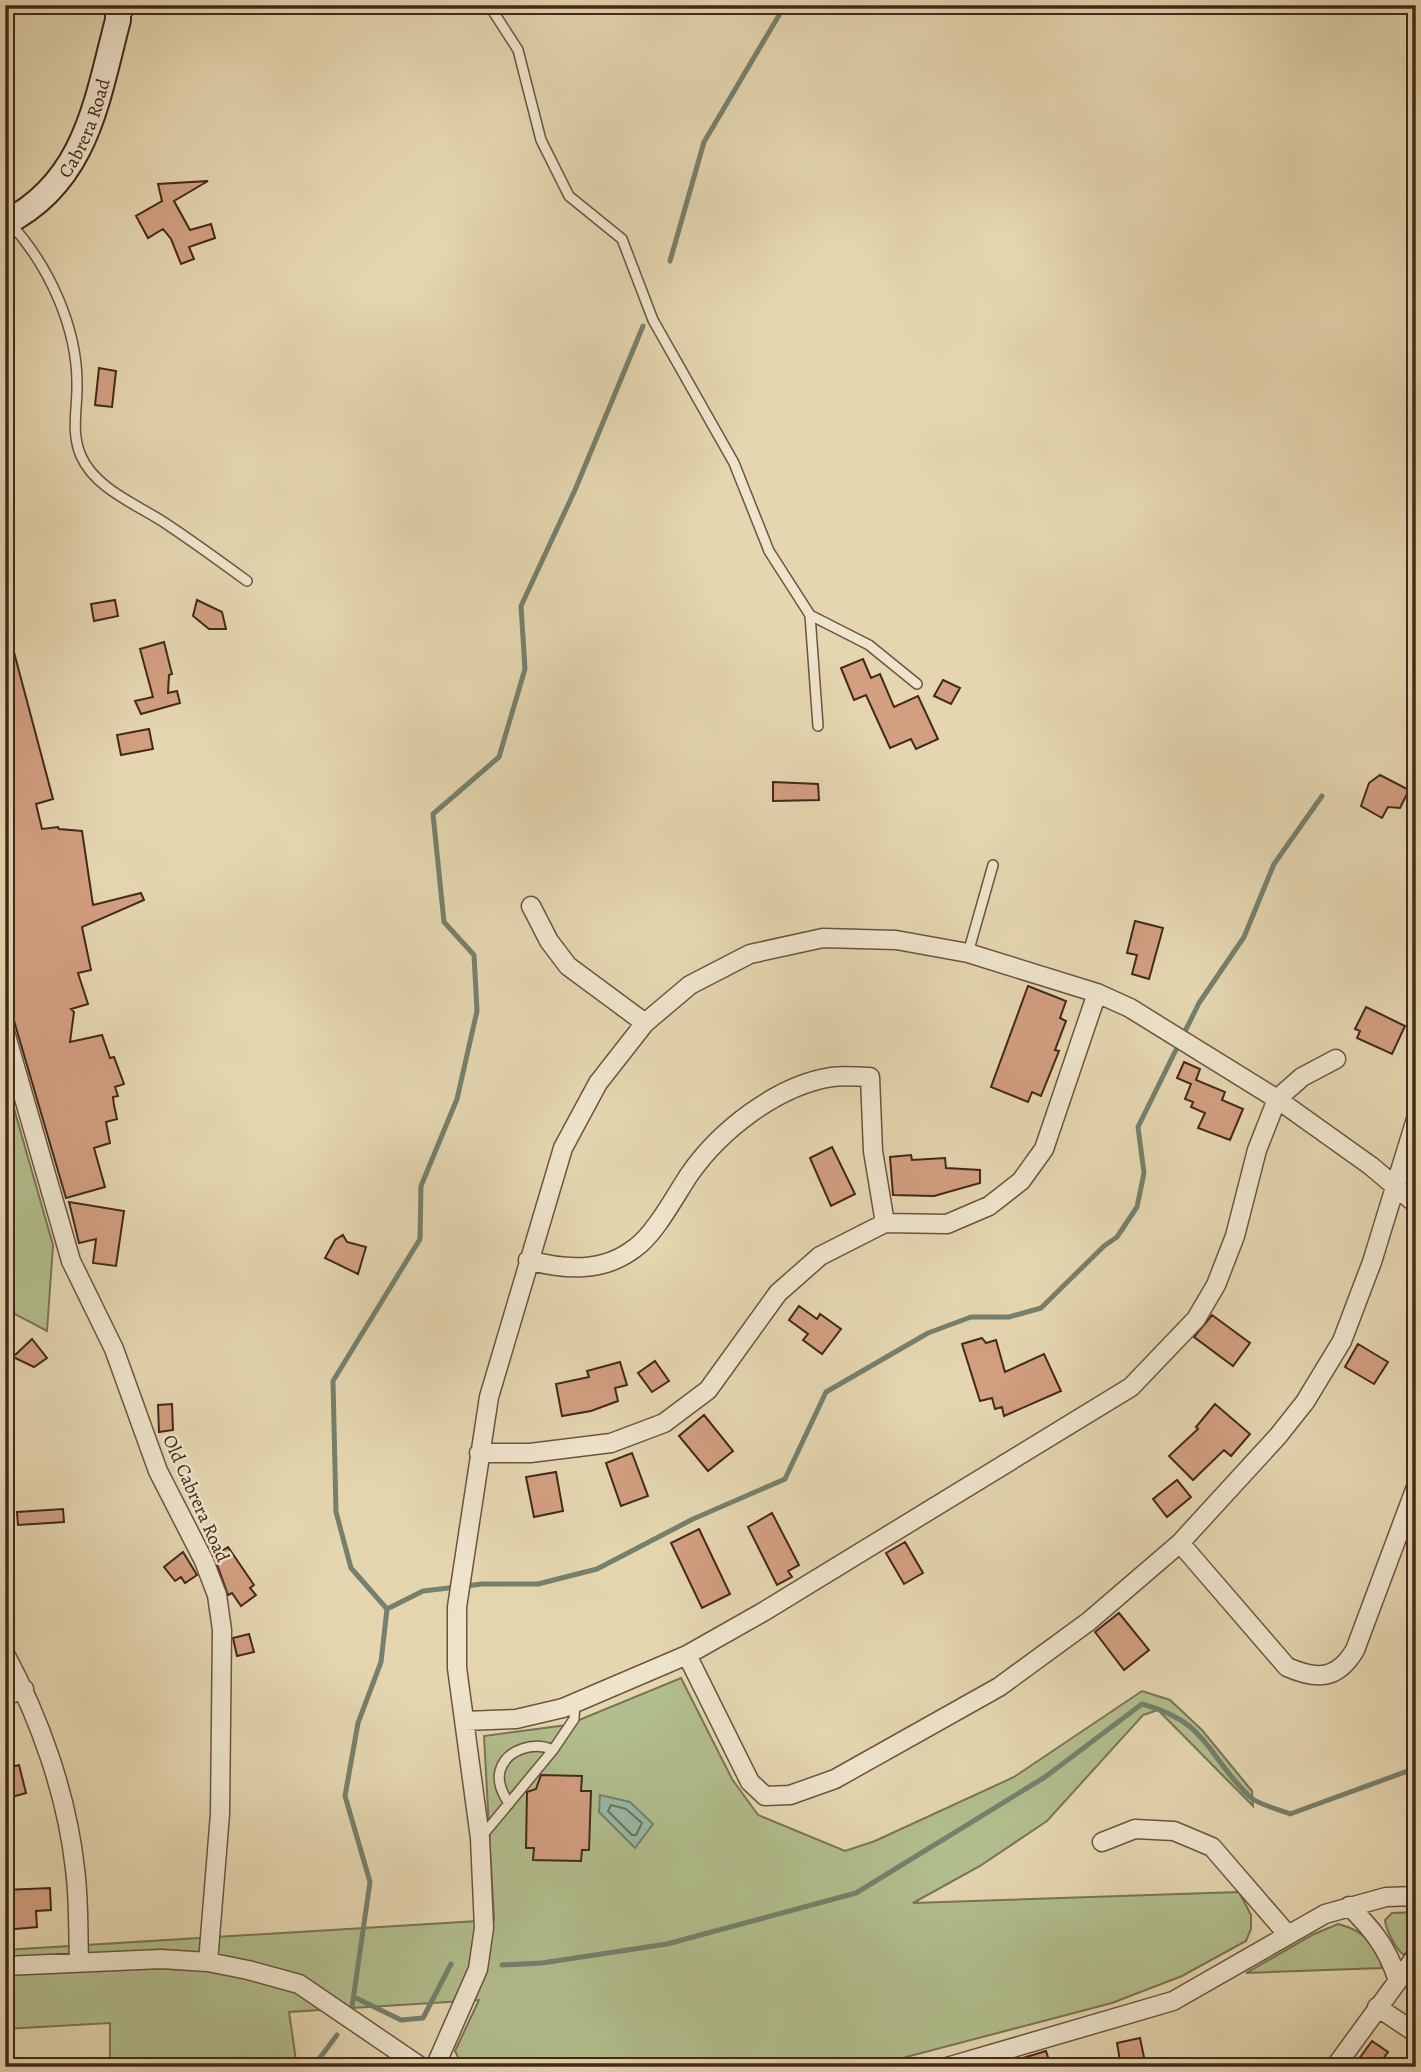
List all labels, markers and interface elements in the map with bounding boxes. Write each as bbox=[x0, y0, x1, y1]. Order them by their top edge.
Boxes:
street label: Cabrera Road bbox=[52, 75, 117, 183]
street label: Old Cabrera Road bbox=[156, 1431, 236, 1567]

